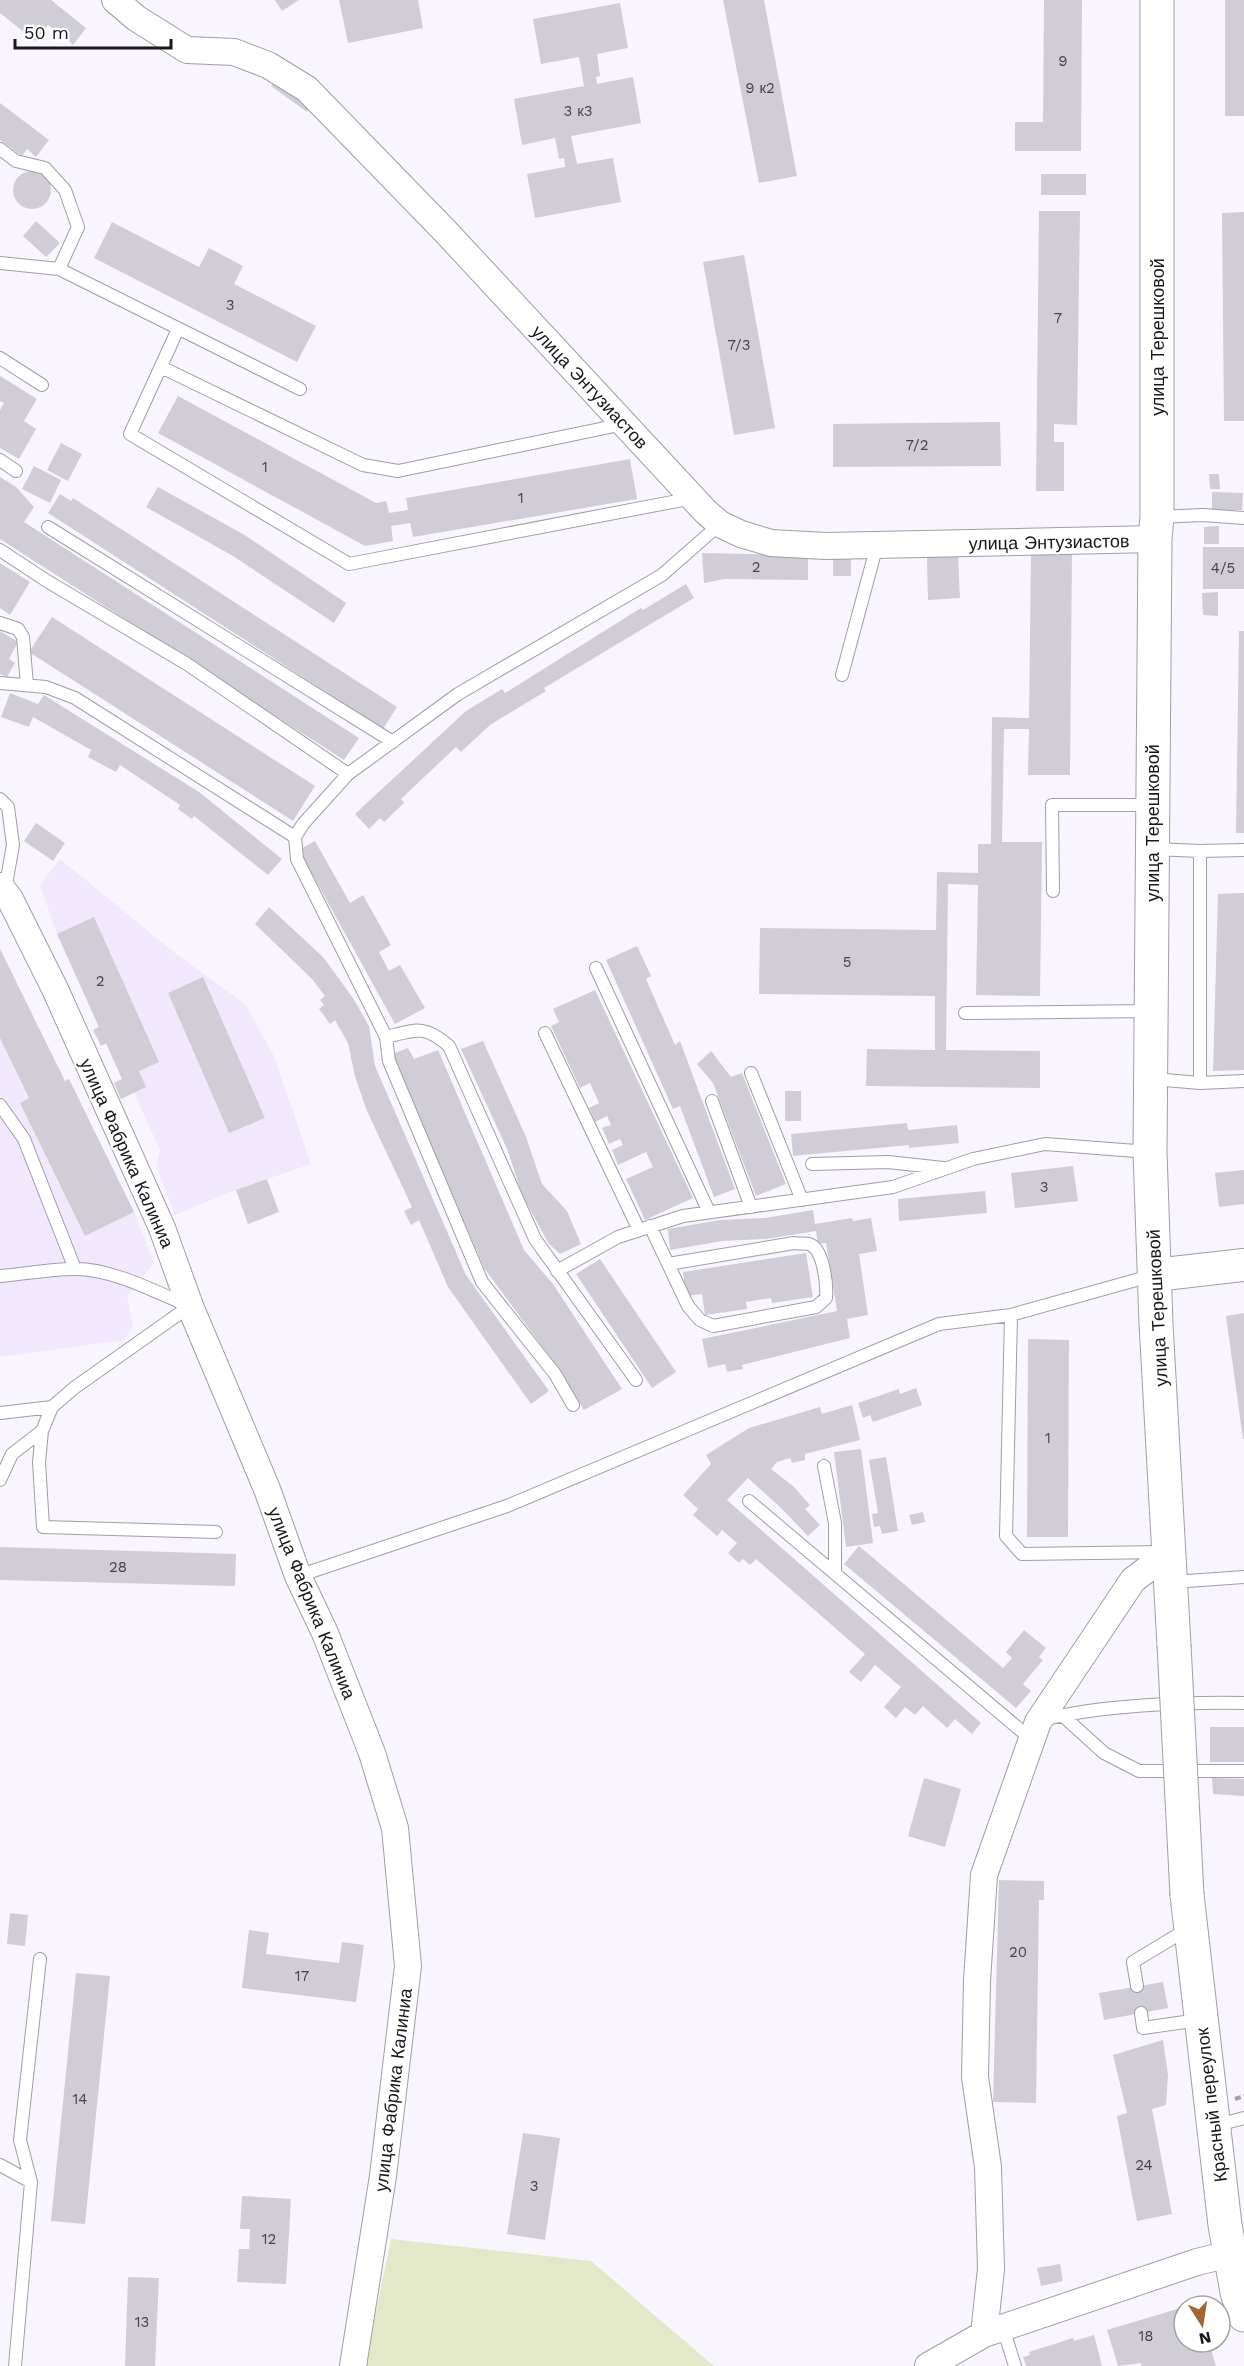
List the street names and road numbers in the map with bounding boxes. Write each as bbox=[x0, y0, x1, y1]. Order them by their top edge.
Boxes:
street label: улица Терешковой bbox=[1147, 258, 1168, 416]
street label: улица Энтузиастов bbox=[527, 321, 653, 453]
street label: улица Энтузиастов bbox=[968, 530, 1130, 554]
street label: улица Терешковой bbox=[1142, 744, 1163, 902]
street label: улица Фабрика Калиниа bbox=[76, 1055, 179, 1252]
street label: улица Терешковой bbox=[1142, 1229, 1172, 1387]
street label: улица Фабрика Калиниа bbox=[264, 1504, 361, 1703]
street label: улица Фабрика Калиниа bbox=[370, 1986, 416, 2193]
street label: Красный переулок bbox=[1191, 2027, 1231, 2183]

